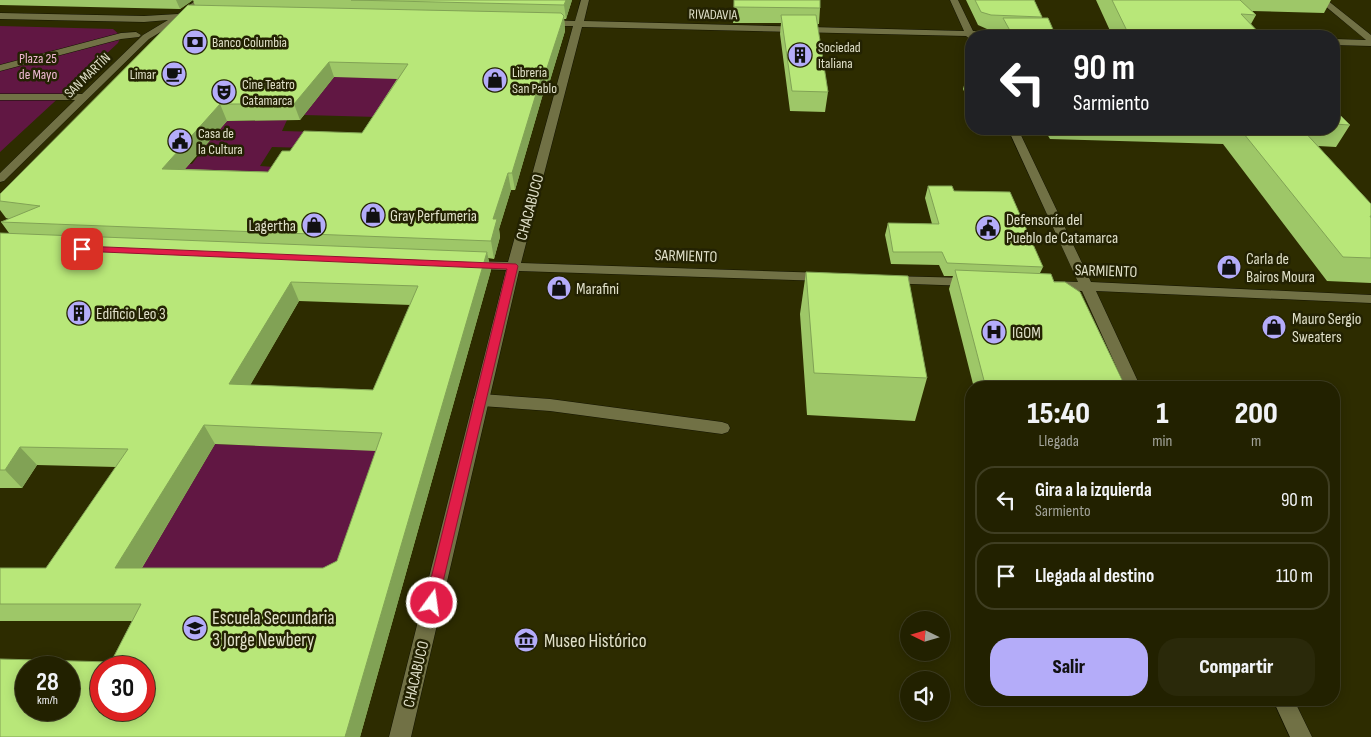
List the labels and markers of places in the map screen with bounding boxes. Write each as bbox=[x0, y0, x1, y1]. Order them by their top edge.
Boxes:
bank icon: Banco Columbia bbox=[182, 29, 208, 55]
place label: Banco Columbia bbox=[212, 34, 287, 51]
place label: Sociedad Italiana bbox=[818, 39, 861, 72]
building icon: Sociedad Italiana bbox=[787, 42, 813, 68]
cafe icon: Limar bbox=[161, 61, 187, 87]
place label: Libreria San Pablo bbox=[512, 64, 557, 97]
place label: Limar bbox=[130, 66, 156, 83]
shop icon: Libreria San Pablo bbox=[482, 67, 508, 93]
place label: Cine Teatro Catamarca bbox=[242, 76, 295, 109]
theatre icon: Cine Teatro Catamarca bbox=[211, 79, 237, 105]
place label: Casa de la Cultura bbox=[198, 125, 243, 158]
public building icon: Casa de la Cultura bbox=[167, 128, 193, 154]
shop icon: Gray Perfumeria bbox=[360, 202, 386, 228]
place label: Gray Perfumeria bbox=[390, 207, 477, 226]
place label: Defensoría del Pueblo de Catamarca bbox=[1006, 211, 1118, 248]
shop icon: Lagertha bbox=[301, 212, 327, 238]
public building icon: Defensoría del Pueblo de Catamarca bbox=[975, 215, 1001, 241]
place label: Lagertha bbox=[248, 217, 296, 236]
pin bbox=[61, 228, 103, 270]
place label: Carla de Bairos Moura bbox=[1246, 250, 1315, 287]
shop icon: Carla de Bairos Moura bbox=[1216, 254, 1242, 280]
shop icon: Marafini bbox=[546, 275, 572, 301]
place label: Marafini bbox=[576, 280, 619, 299]
building icon: Edificio Leo 3 bbox=[66, 300, 92, 326]
place label: Edificio Leo 3 bbox=[96, 305, 166, 324]
place label: Mauro Sergio Sweaters bbox=[1292, 310, 1361, 347]
shop icon: Mauro Sergio Sweaters bbox=[1261, 314, 1287, 340]
hospital icon: IGOM bbox=[981, 319, 1007, 345]
place label: IGOM bbox=[1012, 324, 1041, 343]
place label: Escuela Secundaria 3 Jorge Newbery bbox=[212, 607, 335, 652]
school or university icon: Escuela Secundaria 3 Jorge Newbery bbox=[182, 615, 208, 641]
museum icon: Museo Histórico bbox=[513, 627, 539, 653]
place label: Museo Histórico bbox=[544, 630, 647, 653]

